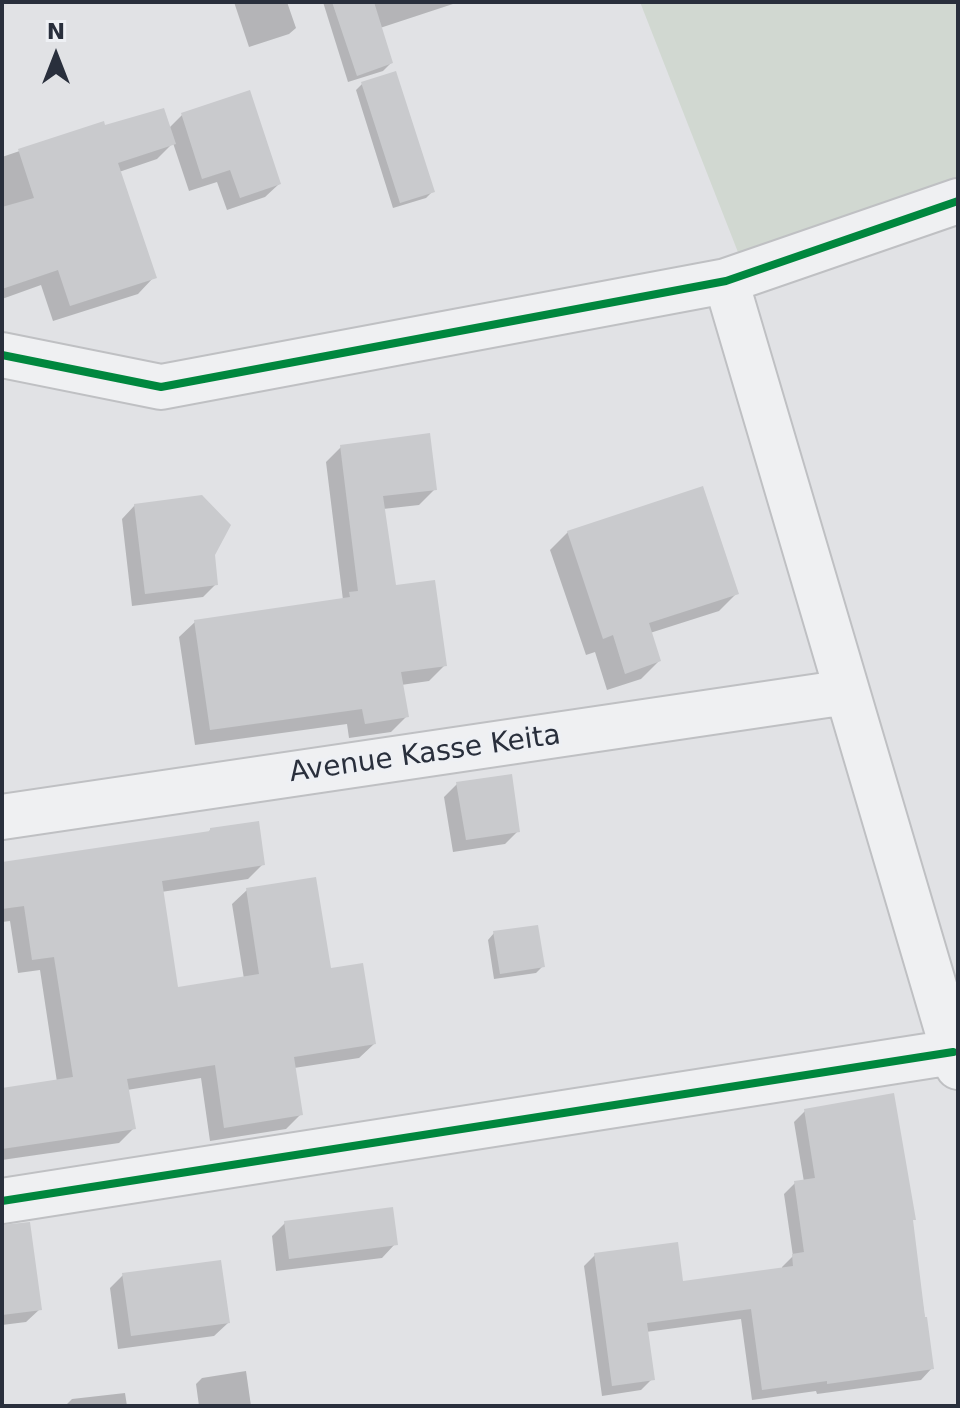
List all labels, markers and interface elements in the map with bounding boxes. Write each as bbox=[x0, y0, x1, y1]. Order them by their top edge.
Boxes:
north arrow bbox=[16, 16, 96, 96]
text: N bbox=[47, 19, 65, 44]
street label: Avenue Kasse Keita bbox=[287, 719, 563, 791]

